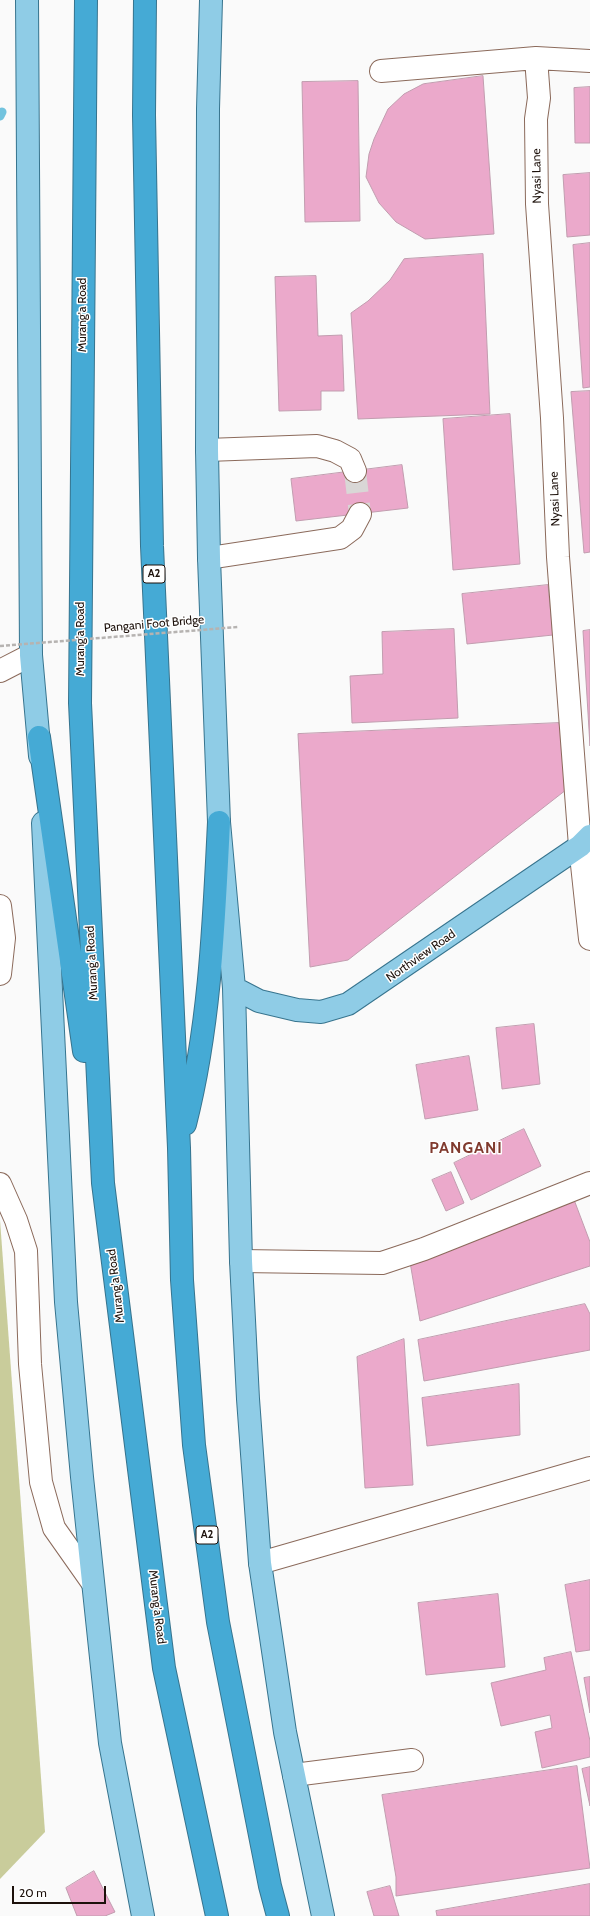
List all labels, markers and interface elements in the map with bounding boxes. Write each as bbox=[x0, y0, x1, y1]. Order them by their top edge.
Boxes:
street label: Nyasi Lane bbox=[529, 148, 545, 204]
street label: Murang'a Road bbox=[75, 278, 89, 352]
street label: Nyasi Lane bbox=[547, 471, 563, 527]
road number: A2 bbox=[143, 565, 165, 583]
street label: Murang'a Road bbox=[73, 602, 87, 676]
street label: Pangani Foot Bridge bbox=[103, 612, 205, 636]
street label: Murang'a Road bbox=[83, 925, 101, 1001]
street label: Northview Road bbox=[384, 927, 458, 985]
district label: PANGANI bbox=[429, 1138, 503, 1158]
street label: Murang'a Road bbox=[104, 1248, 128, 1324]
road number: A2 bbox=[196, 1526, 218, 1544]
street label: Murang'a Road bbox=[145, 1569, 169, 1645]
scale bar bbox=[14, 1878, 108, 1904]
text: 20 m bbox=[19, 1885, 47, 1900]

